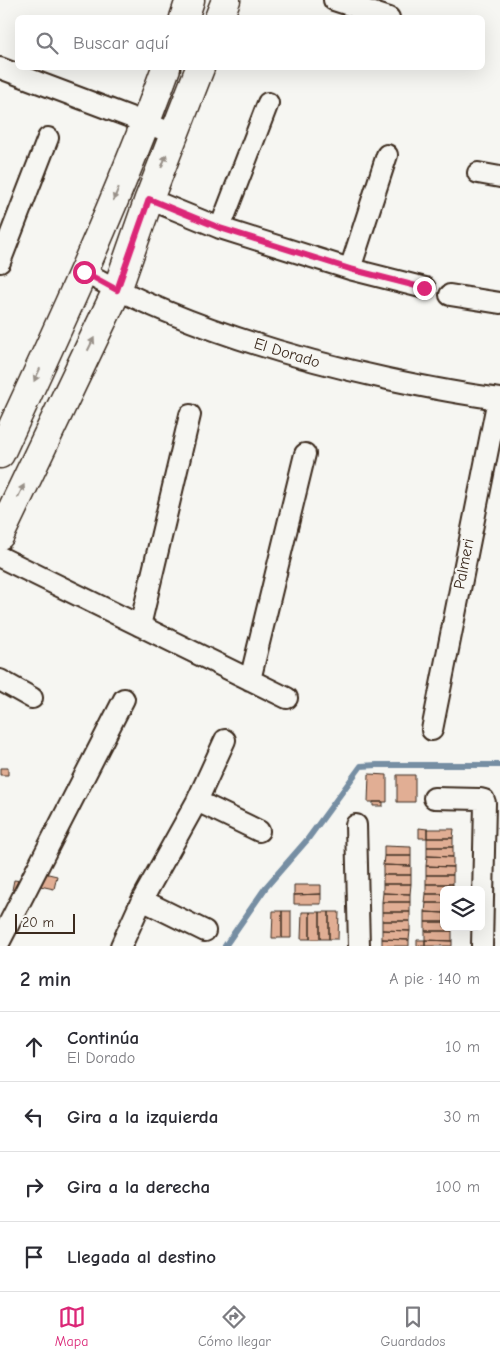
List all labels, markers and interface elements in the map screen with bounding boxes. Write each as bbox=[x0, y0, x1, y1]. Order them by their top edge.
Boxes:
search box bbox=[15, 15, 485, 70]
icon: search bbox=[33, 29, 61, 57]
text: Buscar aquí bbox=[73, 32, 169, 54]
one-way arrow bbox=[160, 154, 168, 168]
one-way arrow bbox=[112, 187, 120, 201]
route start bbox=[73, 261, 96, 284]
route end bbox=[413, 277, 436, 300]
street label: El Dorado bbox=[252, 334, 322, 372]
one-way arrow bbox=[87, 337, 95, 351]
one-way arrow bbox=[32, 368, 40, 382]
one-way arrow bbox=[17, 484, 25, 498]
street label: Palmeri bbox=[450, 537, 478, 591]
map controls bbox=[440, 886, 485, 931]
button: layers bbox=[440, 886, 485, 931]
scale bar bbox=[15, 911, 75, 934]
text: 20 m bbox=[22, 914, 54, 931]
text: 2 min bbox=[20, 967, 71, 991]
text: A pie · 140 m bbox=[389, 970, 480, 988]
text: Continúa bbox=[67, 1027, 139, 1049]
icon: ahead bbox=[20, 1033, 48, 1061]
text: 10 m bbox=[445, 1038, 480, 1056]
text: El Dorado bbox=[67, 1049, 135, 1067]
icon: left bbox=[20, 1103, 48, 1131]
text: Gira a la izquierda bbox=[67, 1106, 218, 1128]
text: 30 m bbox=[444, 1108, 480, 1126]
icon: right bbox=[20, 1173, 48, 1201]
text: Gira a la derecha bbox=[67, 1176, 210, 1198]
text: 100 m bbox=[436, 1178, 480, 1196]
icon: arrive bbox=[20, 1243, 48, 1271]
text: Llegada al destino bbox=[67, 1246, 216, 1268]
tab: Mapa bbox=[55, 1303, 88, 1350]
tab: Cómo llegar bbox=[198, 1303, 271, 1350]
tab: Guardados bbox=[380, 1303, 445, 1350]

